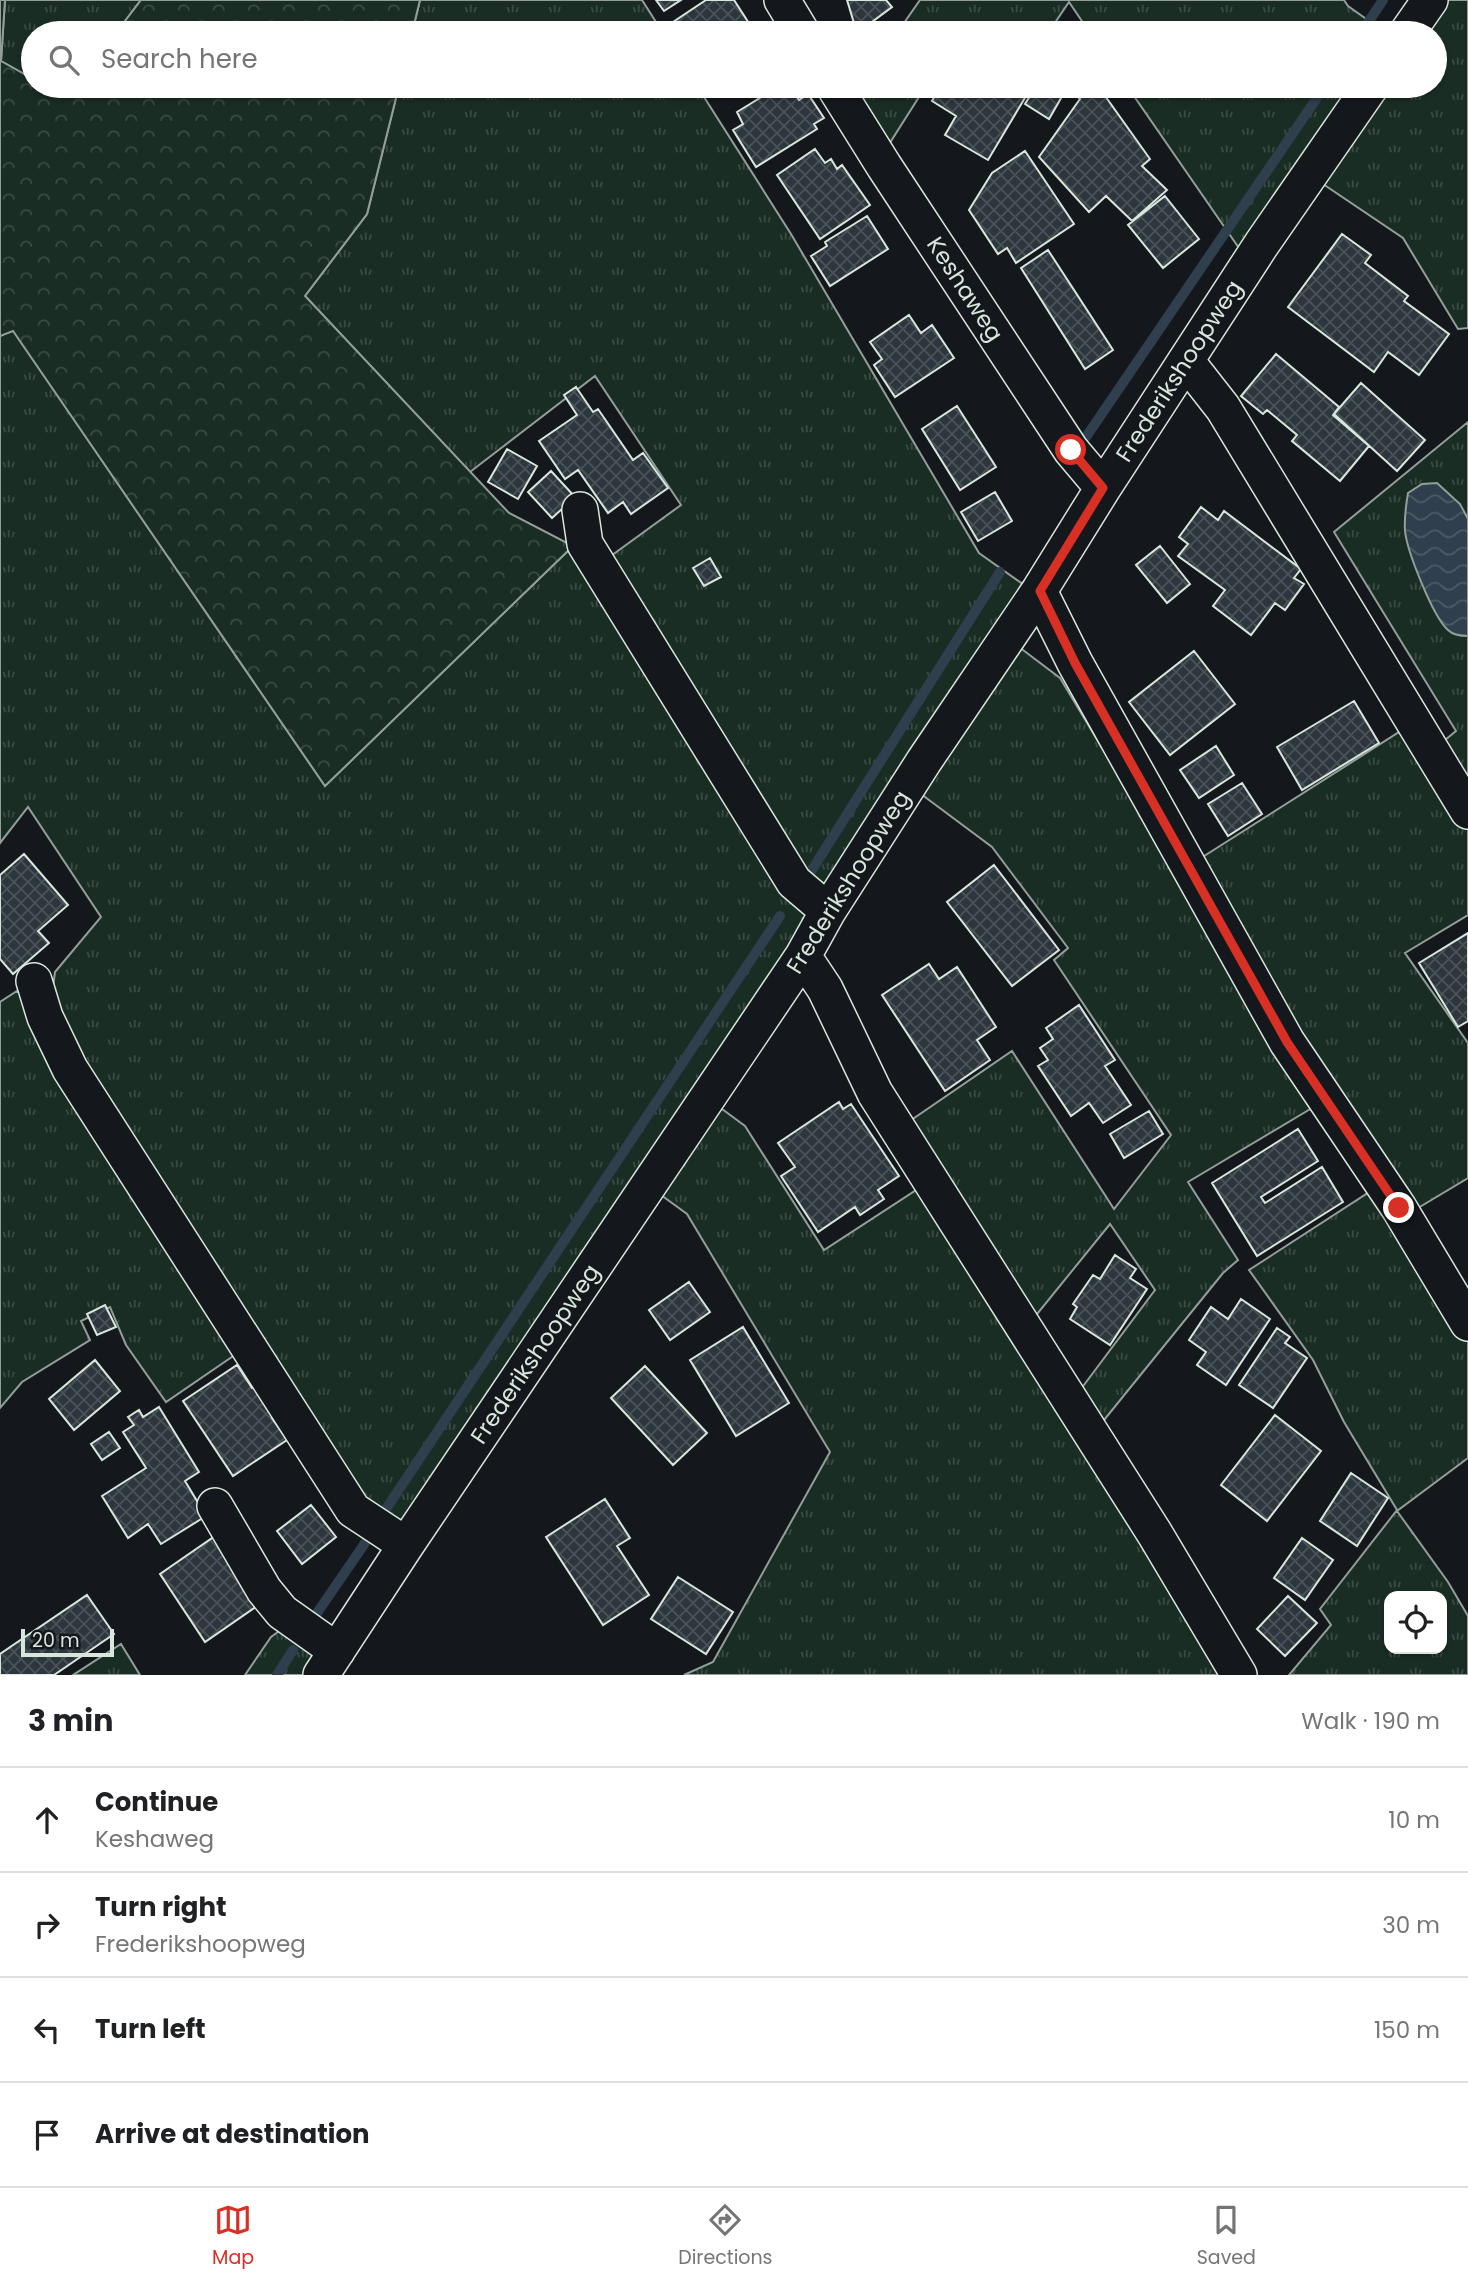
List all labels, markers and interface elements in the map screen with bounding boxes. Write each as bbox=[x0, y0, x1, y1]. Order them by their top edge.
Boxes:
search box bbox=[21, 21, 1447, 98]
icon: search bbox=[45, 41, 83, 79]
text: Search here bbox=[101, 41, 258, 77]
street label: Keshaweg bbox=[919, 230, 1011, 348]
street label: Frederikshoopweg bbox=[1108, 274, 1250, 468]
route start bbox=[1055, 434, 1086, 465]
street label: Frederikshoopweg bbox=[779, 784, 917, 980]
route end bbox=[1383, 1192, 1414, 1223]
street label: Frederikshoopweg bbox=[463, 1258, 607, 1450]
map controls bbox=[1384, 1591, 1447, 1654]
button: locate bbox=[1384, 1591, 1447, 1654]
scale bar bbox=[21, 1626, 114, 1658]
text: 20 m bbox=[32, 1627, 80, 1654]
text: 3 min bbox=[28, 1699, 113, 1742]
text: Walk · 190 m bbox=[1301, 1705, 1440, 1737]
text: Continue bbox=[95, 1784, 218, 1820]
icon: ahead bbox=[28, 1801, 66, 1839]
text: 10 m bbox=[1388, 1804, 1440, 1836]
text: Keshaweg bbox=[95, 1823, 214, 1855]
text: Turn right bbox=[95, 1889, 227, 1925]
icon: right bbox=[28, 1906, 66, 1944]
text: 30 m bbox=[1382, 1909, 1440, 1941]
text: Frederikshoopweg bbox=[95, 1928, 306, 1960]
icon: left bbox=[28, 2011, 66, 2049]
text: Turn left bbox=[95, 2011, 206, 2047]
text: 150 m bbox=[1374, 2014, 1440, 2046]
icon: arrive bbox=[28, 2116, 66, 2154]
text: Arrive at destination bbox=[95, 2116, 370, 2152]
tab: Map bbox=[212, 2201, 254, 2272]
tab: Directions bbox=[678, 2201, 773, 2272]
tab: Saved bbox=[1197, 2201, 1256, 2272]

